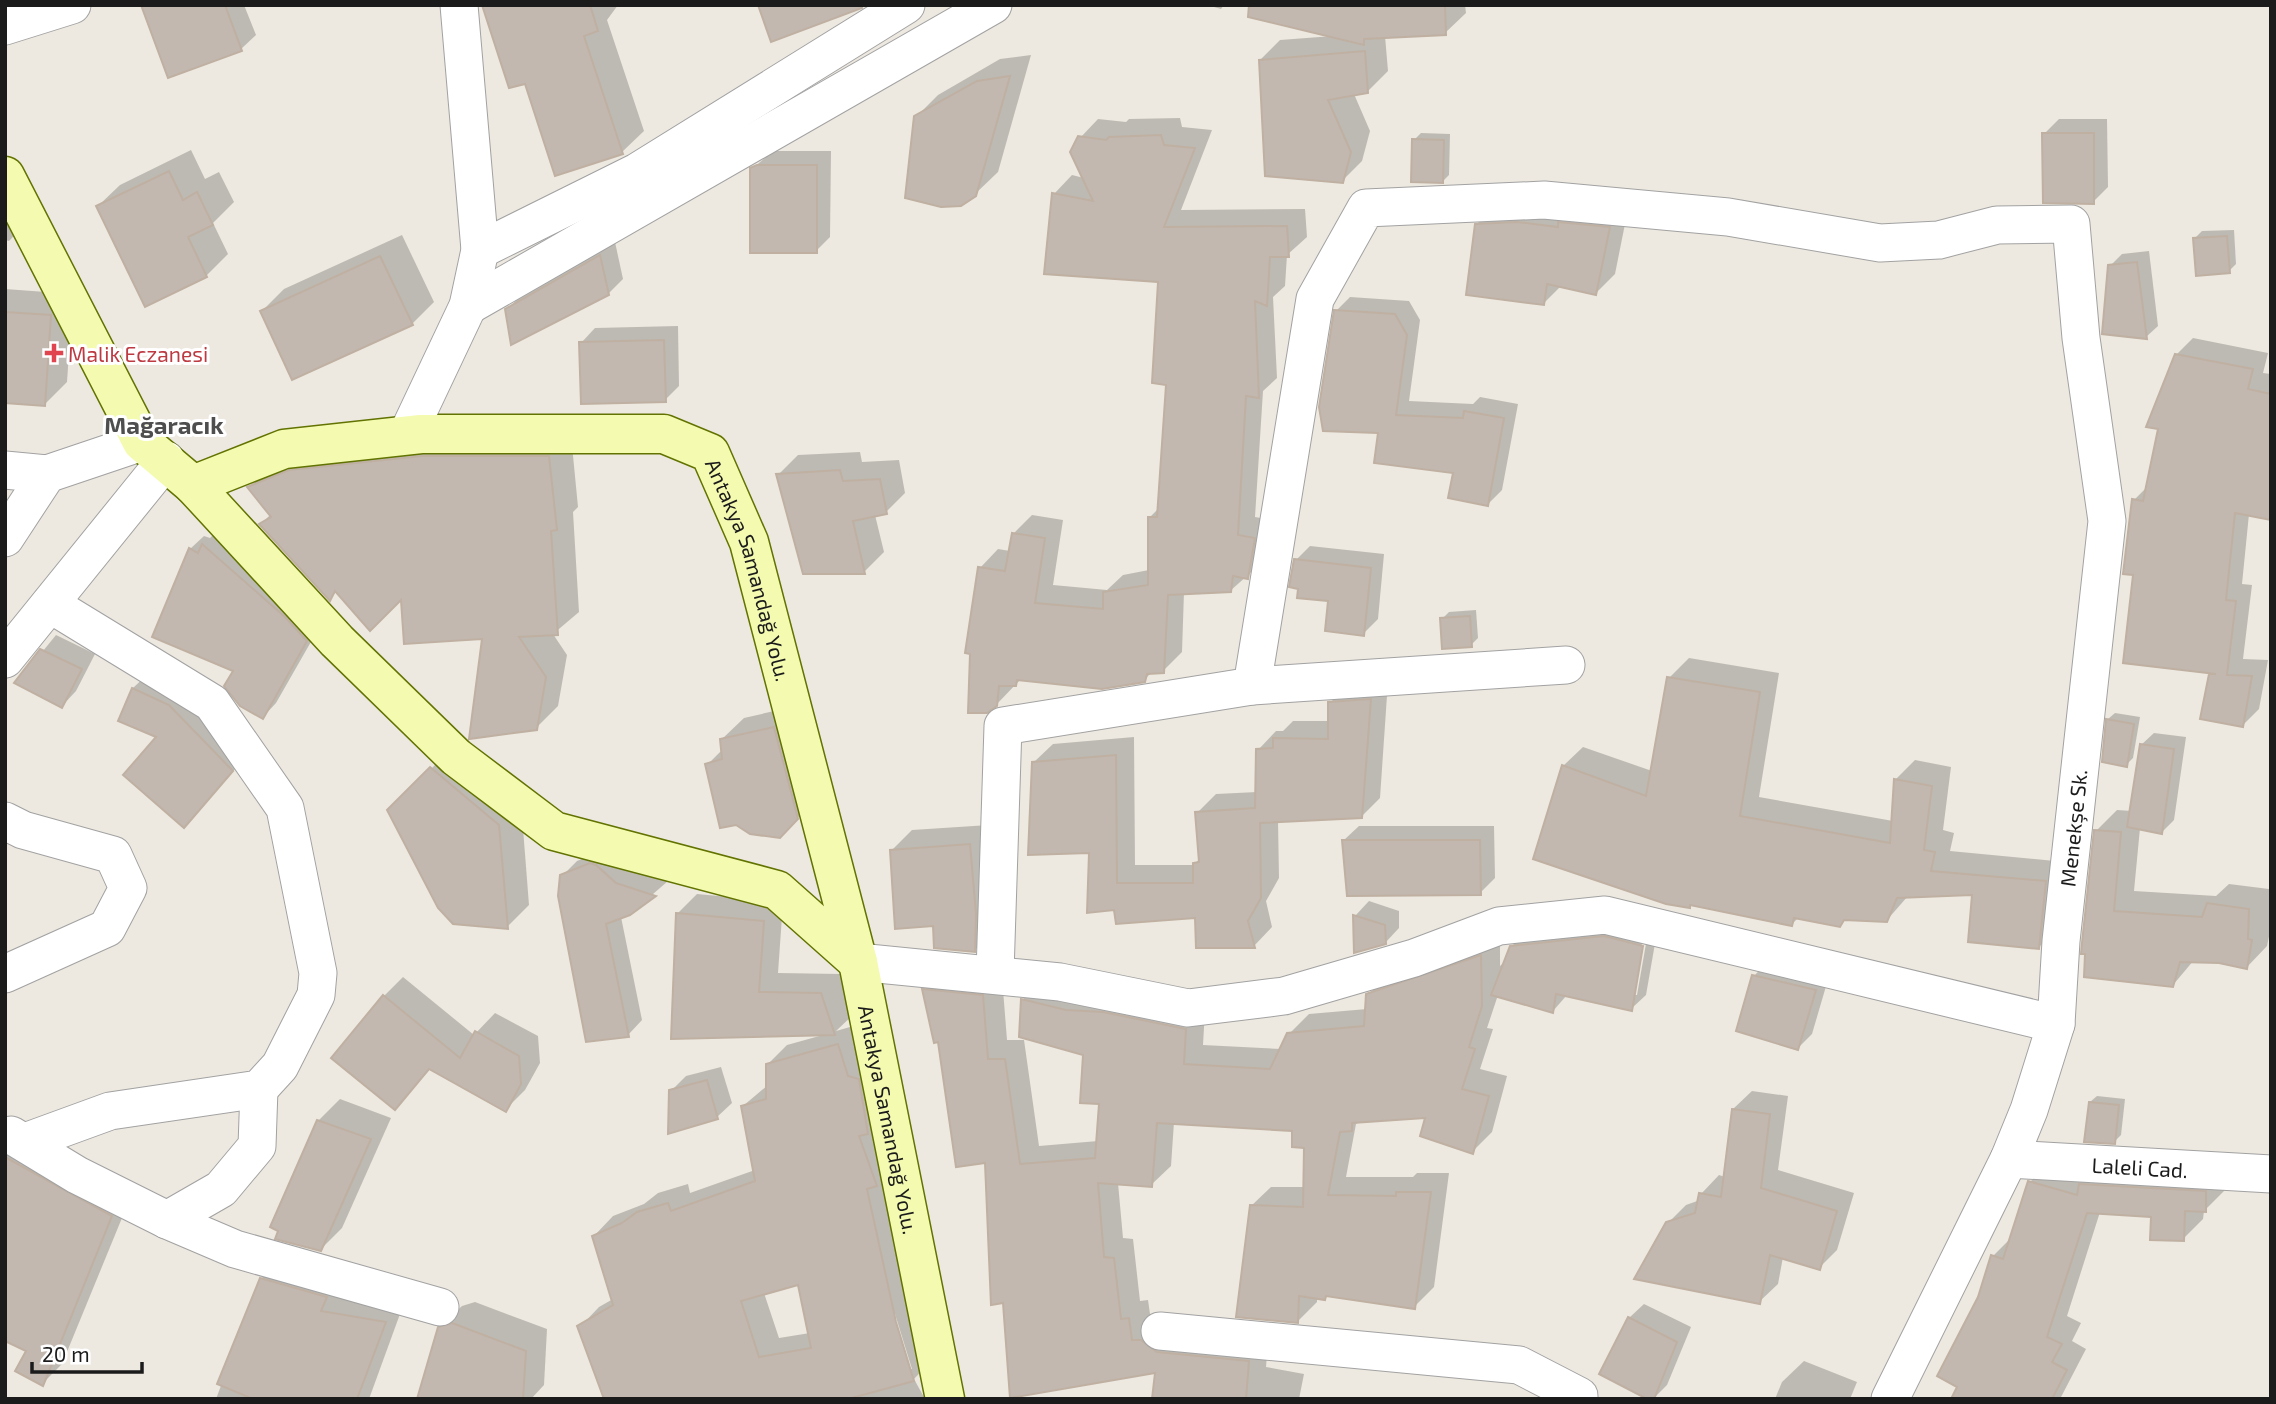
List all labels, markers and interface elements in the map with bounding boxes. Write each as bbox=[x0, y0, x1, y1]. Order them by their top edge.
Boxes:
place label: Malik Eczanesi bbox=[68, 341, 208, 366]
marker: Malik Eczanesi bbox=[46, 345, 62, 361]
district label: Mağaracık bbox=[104, 410, 224, 439]
street label: Antakya Samandağ Yolu. bbox=[701, 454, 797, 684]
street label: Menekşe Sk. bbox=[2054, 768, 2094, 888]
street label: Antakya Samandağ Yolu. bbox=[854, 1003, 924, 1236]
street label: Laleli Cad. bbox=[2091, 1151, 2189, 1182]
scale bar bbox=[32, 1330, 142, 1374]
text: 20 m bbox=[42, 1341, 90, 1366]

